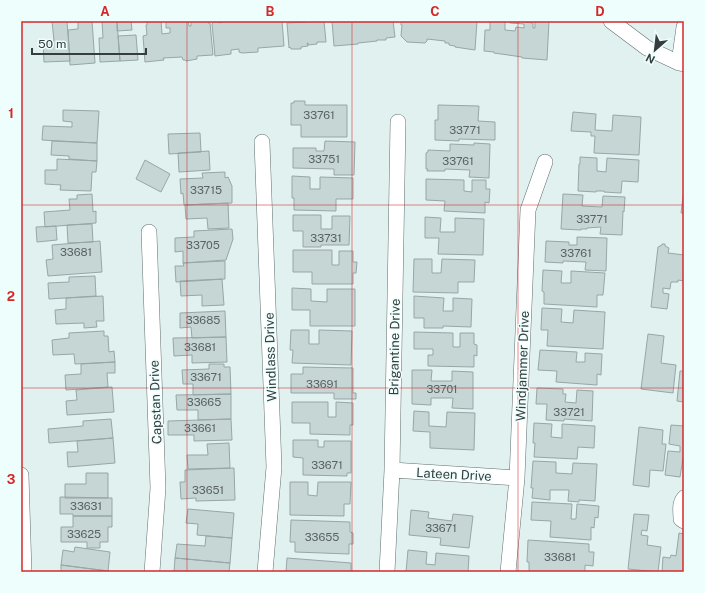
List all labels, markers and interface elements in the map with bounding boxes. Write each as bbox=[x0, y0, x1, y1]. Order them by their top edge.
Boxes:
text: A bbox=[100, 4, 110, 19]
text: B bbox=[266, 4, 275, 19]
text: C bbox=[430, 4, 440, 19]
text: D bbox=[595, 4, 605, 19]
scale bar bbox=[32, 30, 146, 56]
north arrow bbox=[635, 30, 675, 70]
text: 50 m bbox=[38, 37, 66, 51]
text: N bbox=[644, 52, 657, 66]
text: 1 bbox=[8, 106, 14, 121]
house number: 33761 bbox=[303, 109, 335, 121]
house number: 33771 bbox=[449, 124, 481, 136]
house number: 33751 bbox=[308, 153, 340, 165]
house number: 33761 bbox=[442, 155, 474, 167]
house number: 33715 bbox=[190, 184, 222, 196]
house number: 33771 bbox=[576, 213, 608, 225]
house number: 33731 bbox=[310, 232, 342, 244]
house number: 33705 bbox=[186, 239, 220, 251]
house number: 33681 bbox=[60, 246, 92, 258]
house number: 33761 bbox=[560, 247, 592, 259]
text: 2 bbox=[7, 289, 15, 304]
street label: Brigantine Drive bbox=[386, 299, 403, 395]
street label: Windjammer Drive bbox=[513, 310, 532, 422]
street label: Windlass Drive bbox=[261, 312, 280, 402]
house number: 33685 bbox=[186, 314, 220, 326]
house number: 33681 bbox=[184, 341, 216, 353]
street label: Capstan Drive bbox=[147, 360, 164, 444]
house number: 33671 bbox=[190, 371, 222, 383]
house number: 33691 bbox=[306, 378, 338, 390]
house number: 33701 bbox=[426, 383, 458, 395]
house number: 33665 bbox=[187, 396, 221, 408]
house number: 33721 bbox=[553, 406, 585, 418]
house number: 33661 bbox=[184, 422, 216, 434]
house number: 33671 bbox=[311, 459, 343, 471]
street label: Lateen Drive bbox=[416, 465, 492, 484]
text: 3 bbox=[7, 472, 16, 487]
house number: 33651 bbox=[192, 484, 224, 496]
house number: 33631 bbox=[70, 500, 102, 512]
house number: 33671 bbox=[425, 522, 457, 534]
house number: 33625 bbox=[67, 528, 101, 540]
house number: 33655 bbox=[305, 531, 339, 543]
house number: 33681 bbox=[544, 551, 576, 563]

